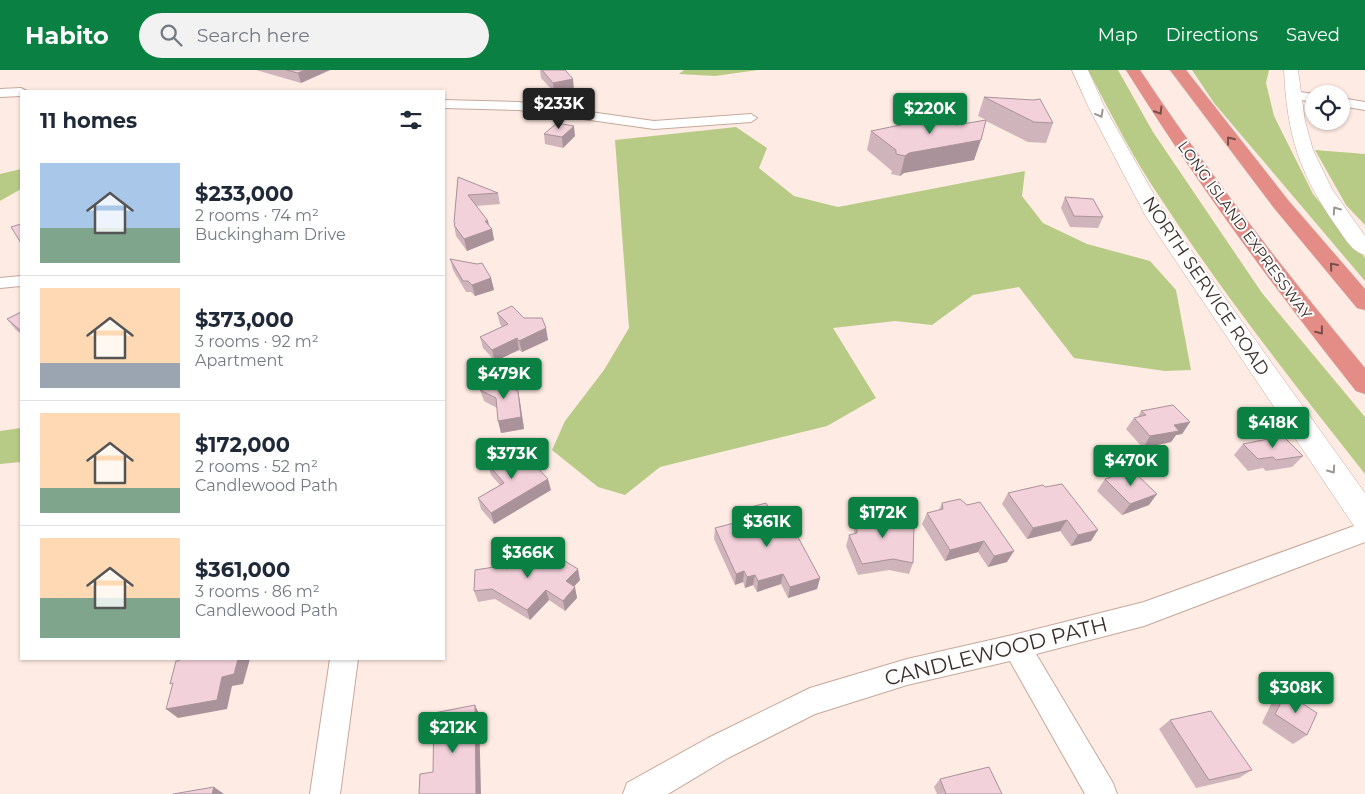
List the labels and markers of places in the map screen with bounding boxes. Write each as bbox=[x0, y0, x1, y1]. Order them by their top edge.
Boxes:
pin: $233K bbox=[524, 88, 594, 130]
pin: $220K bbox=[895, 92, 965, 135]
pin: $479K bbox=[469, 358, 539, 400]
pin: $418K bbox=[1238, 406, 1308, 449]
pin: $373K bbox=[477, 438, 547, 480]
pin: $470K bbox=[1096, 444, 1166, 487]
pin: $172K bbox=[848, 496, 918, 539]
pin: $361K bbox=[732, 506, 802, 548]
pin: $366K bbox=[493, 536, 563, 579]
pin: $308K bbox=[1261, 672, 1331, 714]
pin: $212K bbox=[418, 712, 488, 754]

